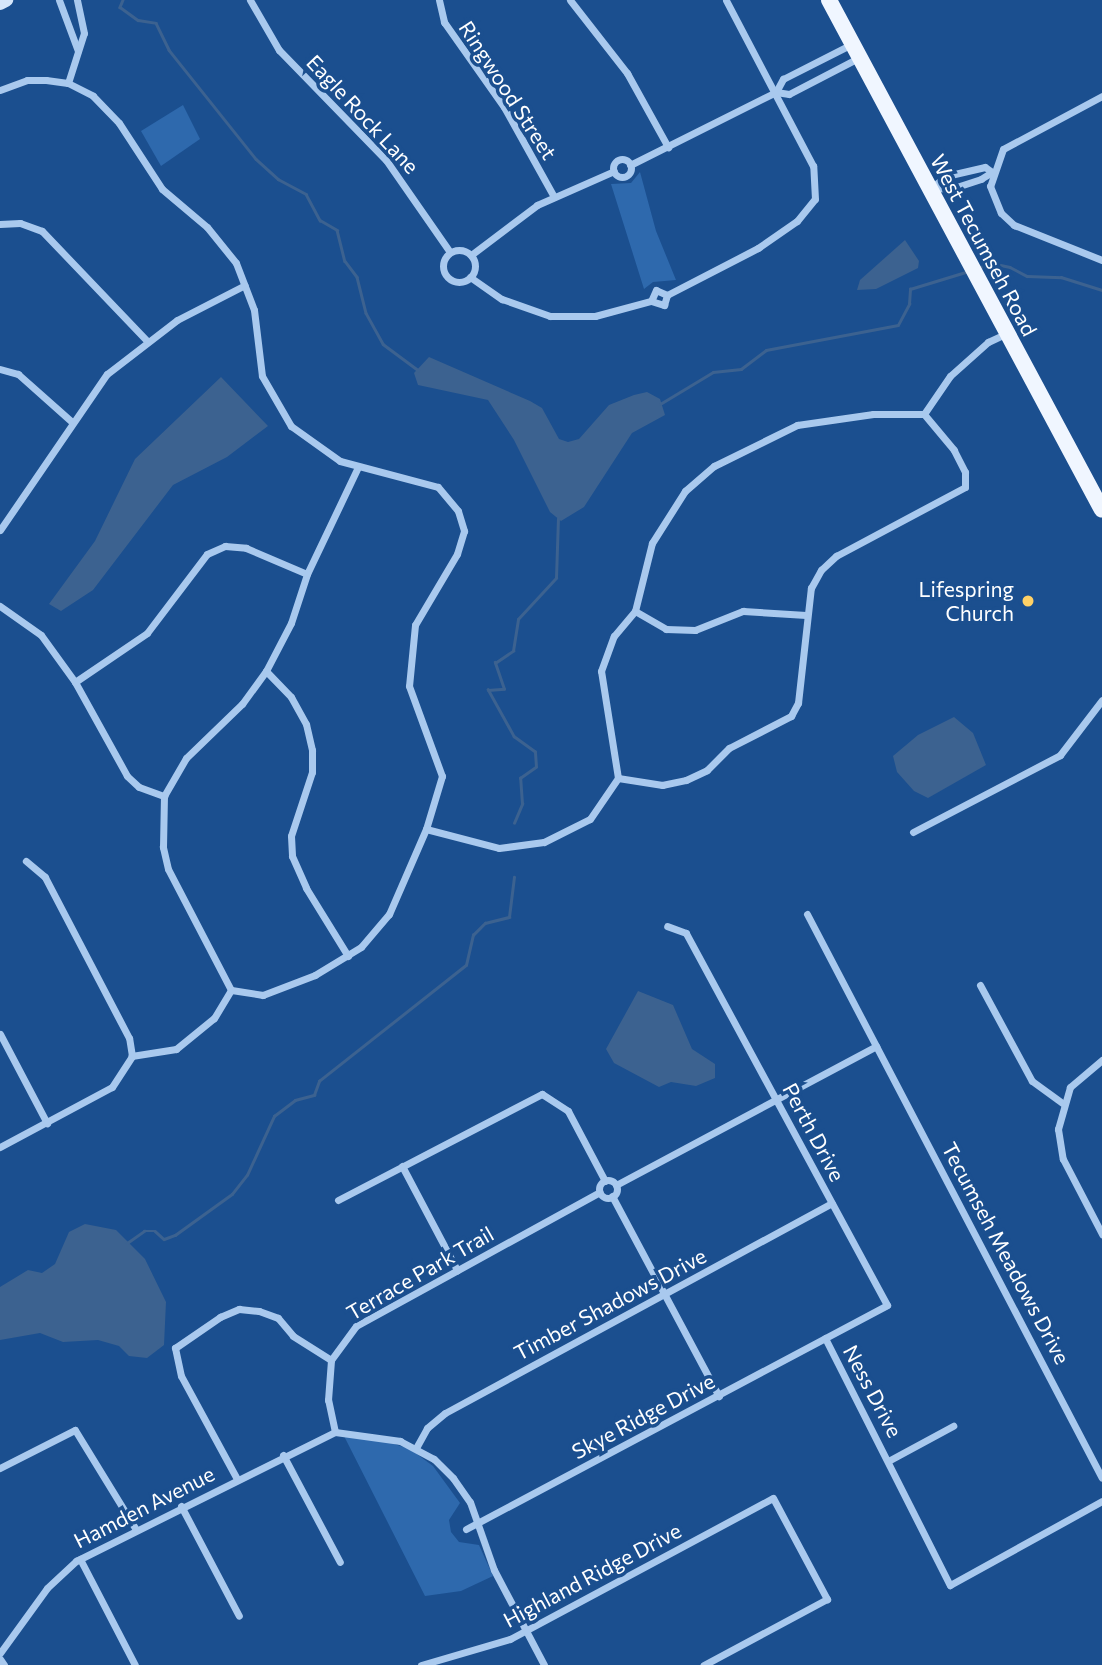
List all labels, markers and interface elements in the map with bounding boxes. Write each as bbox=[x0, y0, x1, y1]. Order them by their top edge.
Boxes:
street label: Ringwood Street bbox=[454, 16, 562, 164]
street label: Eagle Rock Lane bbox=[302, 49, 424, 179]
street label: West Tecumseh Road bbox=[925, 150, 1043, 340]
place label: Lifespring Church bbox=[919, 576, 1014, 626]
marker: Lifespring Church bbox=[1020, 593, 1036, 609]
street label: Perth Drive bbox=[778, 1079, 850, 1185]
street label: Tecumseh Meadows Drive bbox=[937, 1138, 1075, 1368]
street label: Terrace Park Trail bbox=[342, 1221, 498, 1325]
street label: Timber Shadows Drive bbox=[510, 1243, 710, 1365]
street label: Ness Drive bbox=[838, 1341, 908, 1441]
street label: Skye Ridge Drive bbox=[567, 1368, 719, 1464]
street label: Hamden Avenue bbox=[70, 1461, 218, 1553]
street label: Highland Ridge Drive bbox=[499, 1517, 685, 1633]

